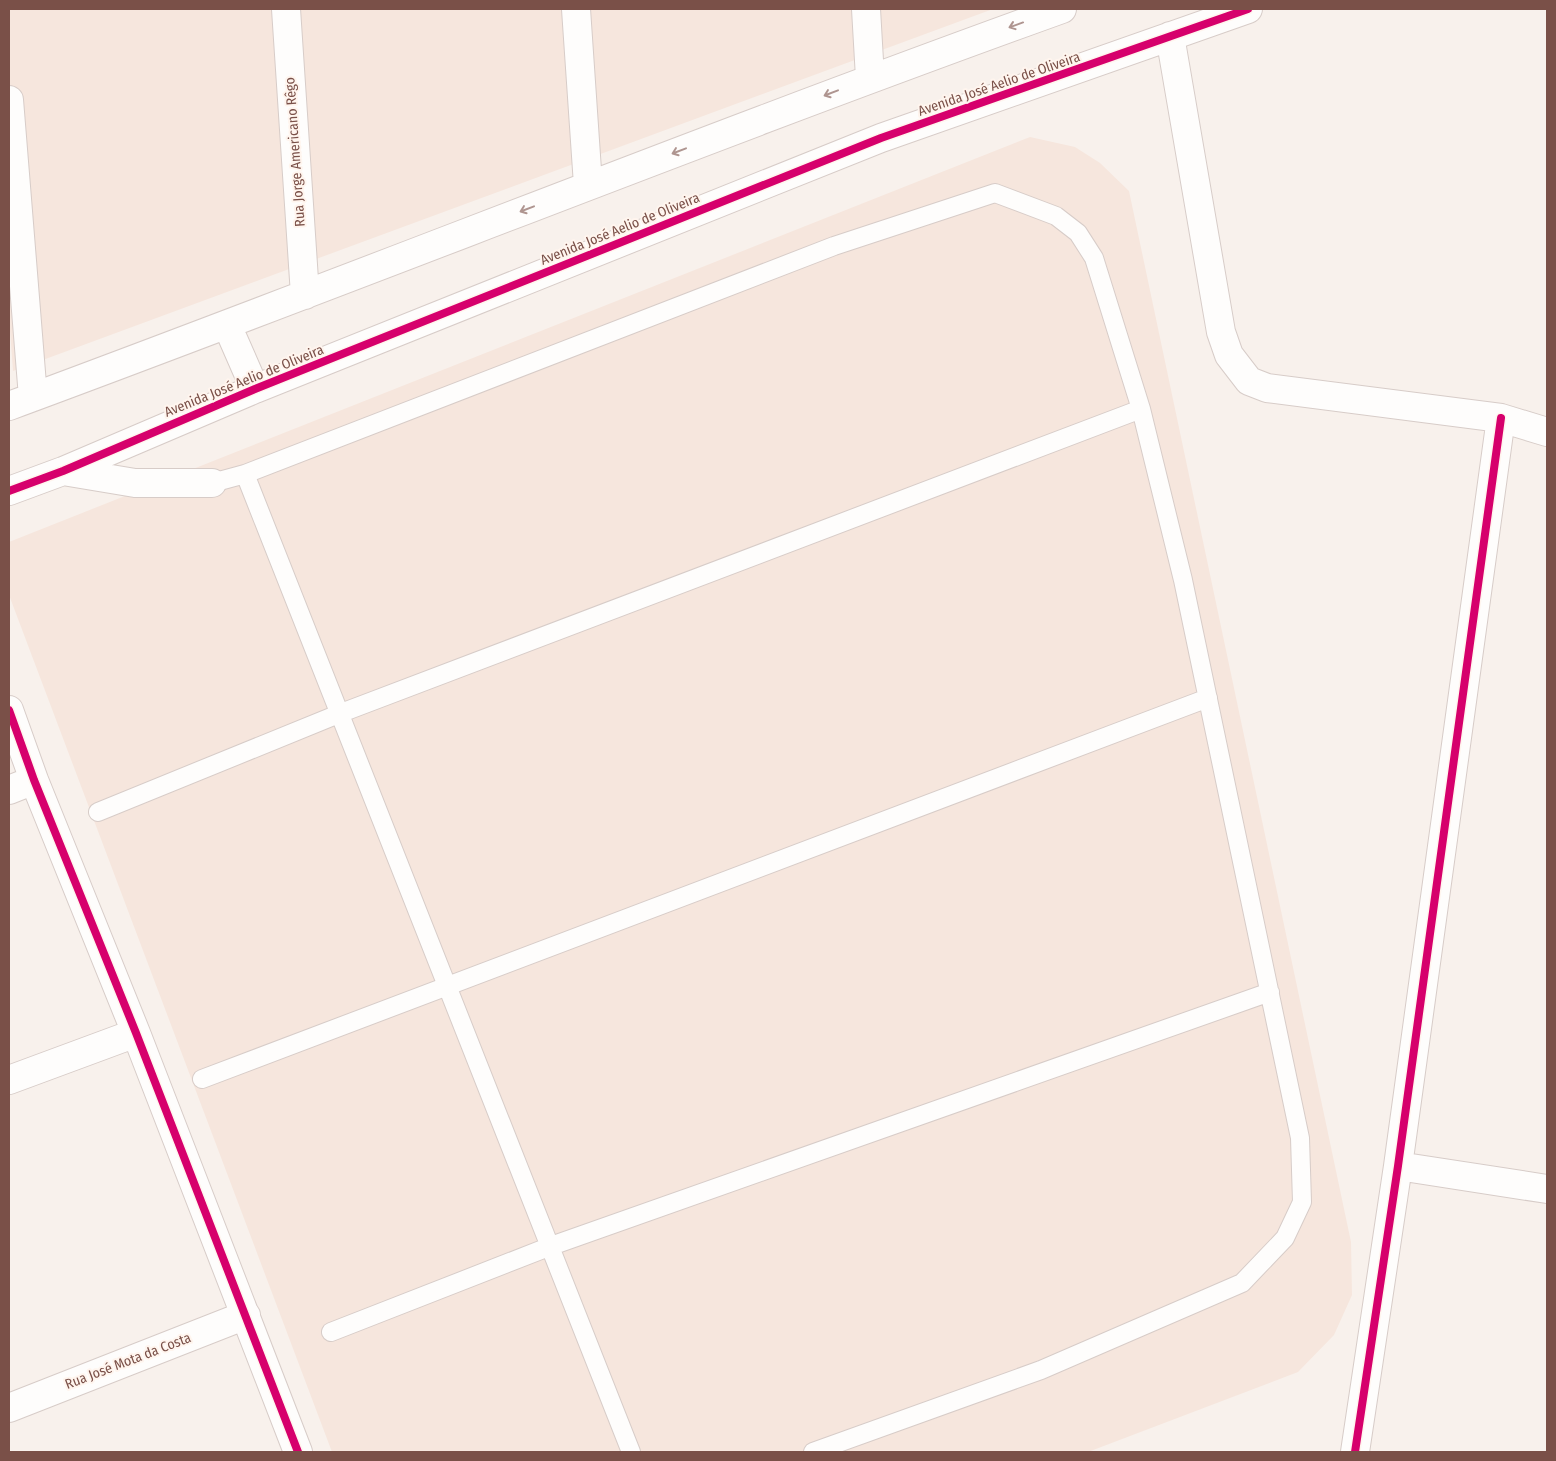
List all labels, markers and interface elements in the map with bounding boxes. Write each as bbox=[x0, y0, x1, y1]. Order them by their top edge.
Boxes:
one-way arrow bbox=[1009, 21, 1024, 30]
street label: Avenida José Aelio de Oliveira bbox=[916, 48, 1082, 120]
street label: Rua Jorge Americano Rêgo bbox=[281, 77, 309, 227]
one-way arrow bbox=[824, 89, 839, 98]
one-way arrow bbox=[672, 147, 687, 156]
street label: Avenida José Aelio de Oliveira bbox=[538, 189, 702, 269]
one-way arrow bbox=[520, 205, 535, 214]
street label: Avenida José Aelio de Oliveira bbox=[162, 341, 326, 421]
street label: Rua José Mota da Costa bbox=[63, 1329, 194, 1393]

